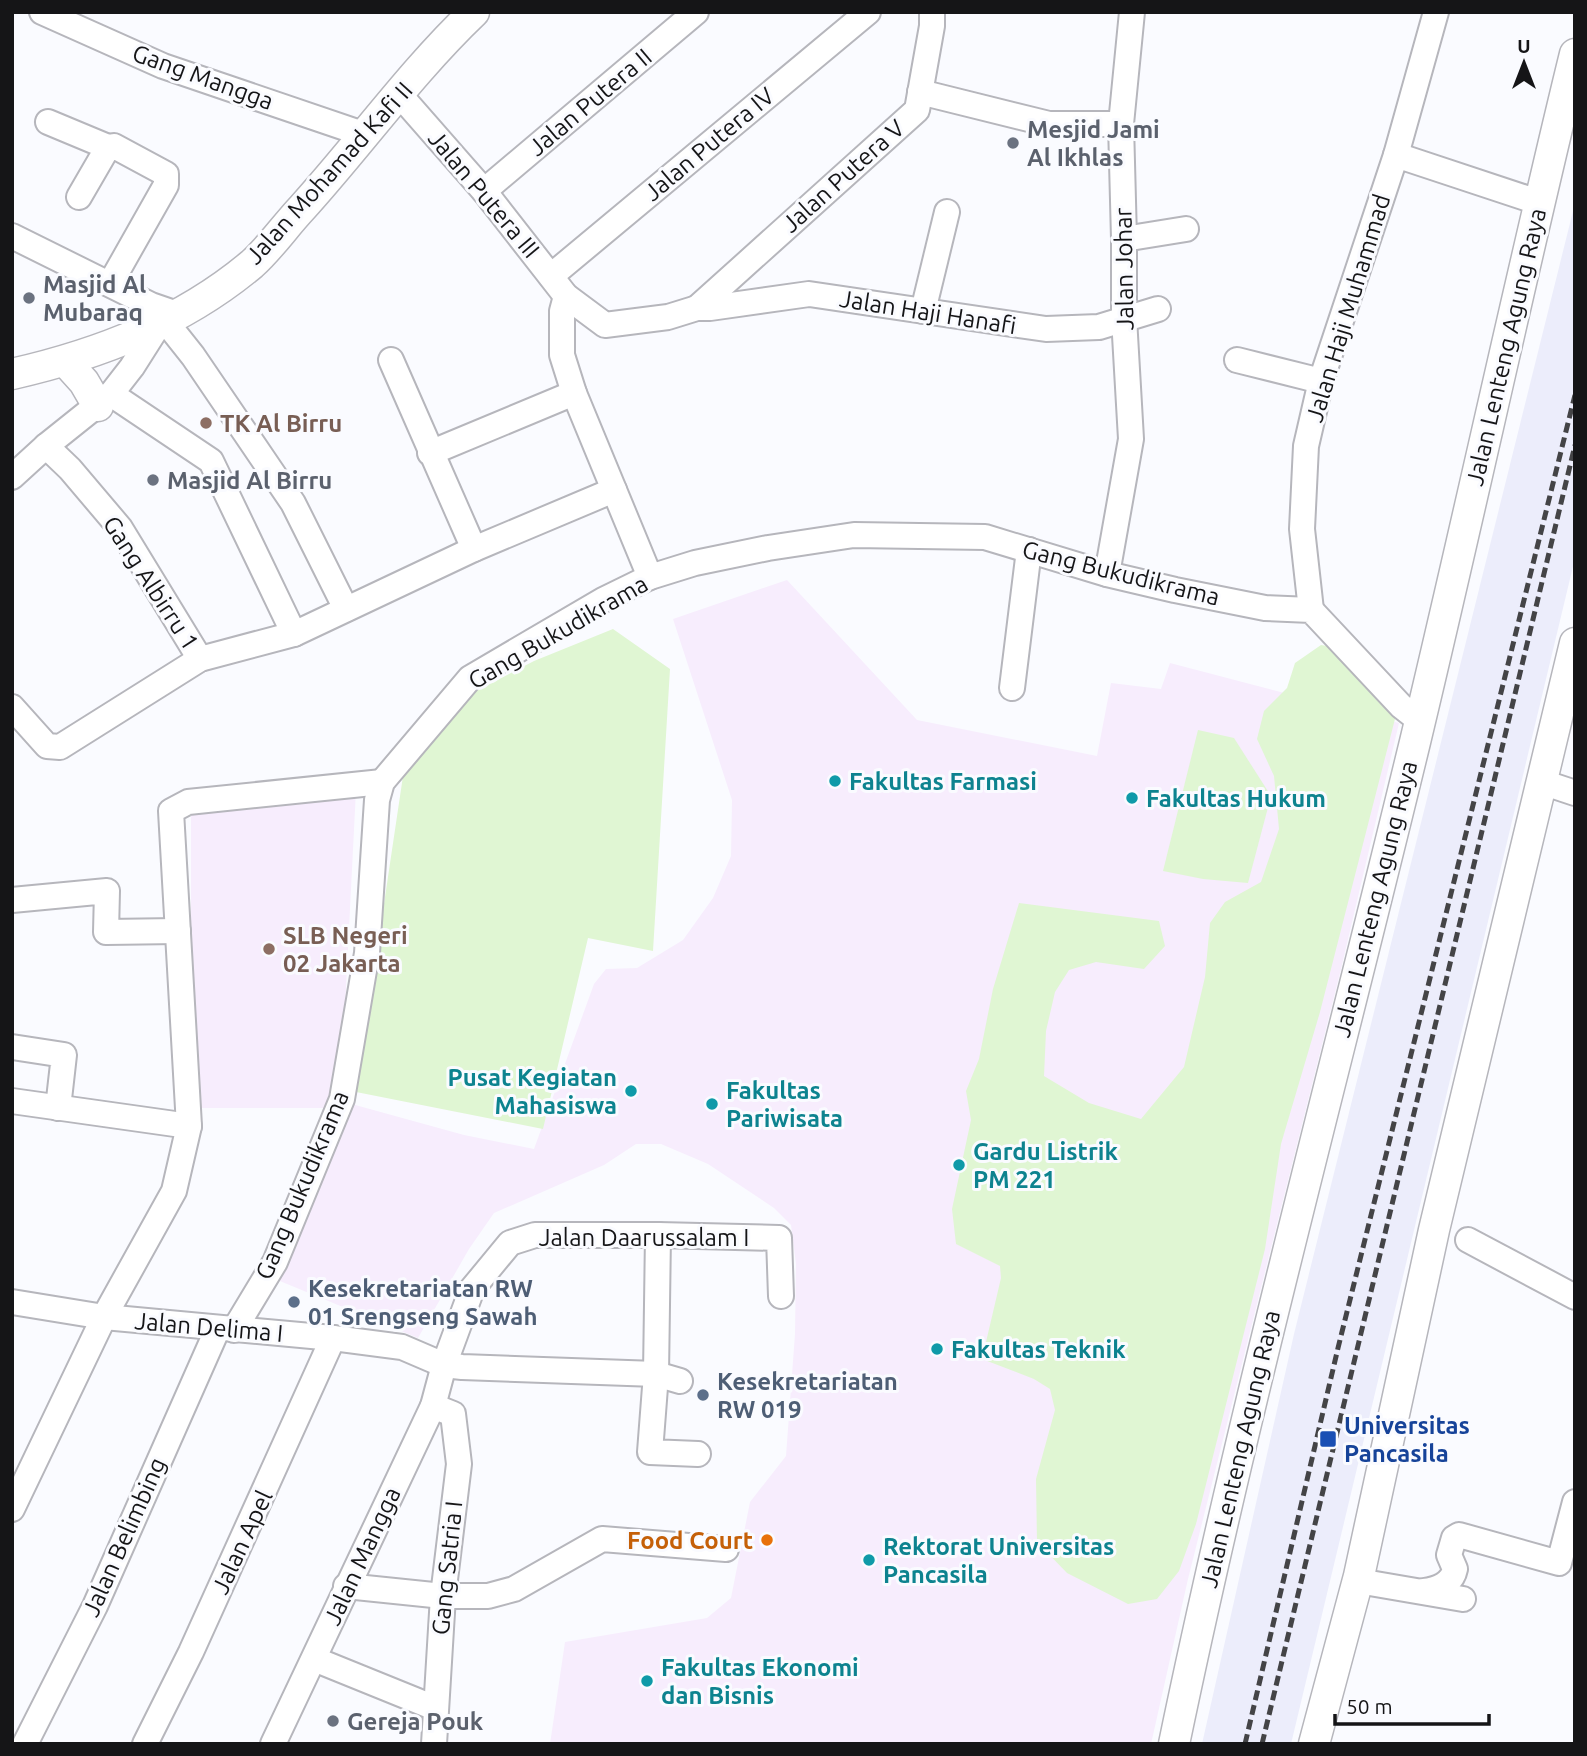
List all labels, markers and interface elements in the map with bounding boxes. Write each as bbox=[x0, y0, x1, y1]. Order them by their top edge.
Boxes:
north arrow bbox=[1489, 28, 1559, 98]
text: U bbox=[1517, 35, 1531, 57]
street label: Gang Mangga bbox=[129, 39, 277, 115]
street label: Jalan Putera II bbox=[523, 43, 657, 161]
street label: Jalan Mohamad Kafi II bbox=[240, 77, 418, 269]
street label: Jalan Putera IV bbox=[639, 82, 779, 206]
street label: Jalan Putera V bbox=[776, 114, 910, 238]
place label: Mesjid Jami Al Ikhlas bbox=[1027, 116, 1160, 171]
street label: Jalan Putera III bbox=[423, 125, 545, 263]
marker: Mesjid Jami Al Ikhlas bbox=[1005, 135, 1021, 151]
street label: Jalan Haji Muhammad bbox=[1300, 191, 1396, 425]
street label: Jalan Lenteng Agung Raya bbox=[1461, 206, 1551, 488]
street label: Jalan Johar bbox=[1109, 207, 1139, 331]
place label: Masjid Al Mubaraq bbox=[43, 271, 146, 326]
street label: Jalan Haji Hanafi bbox=[838, 285, 1018, 339]
marker: Masjid Al Mubaraq bbox=[21, 290, 37, 306]
place label: TK Al Birru bbox=[220, 410, 342, 437]
marker: TK Al Birru bbox=[198, 415, 214, 431]
place label: Masjid Al Birru bbox=[167, 467, 332, 494]
marker: Masjid Al Birru bbox=[145, 472, 161, 488]
street label: Gang Albirru 1 bbox=[98, 511, 204, 655]
street label: Gang Bukudikrama bbox=[1020, 535, 1222, 611]
street label: Gang Bukudikrama bbox=[464, 570, 652, 694]
street label: Jalan Lenteng Agung Raya bbox=[1328, 758, 1422, 1040]
place label: Fakultas Farmasi bbox=[849, 768, 1037, 795]
marker: Fakultas Farmasi bbox=[827, 773, 843, 789]
place label: Fakultas Hukum bbox=[1146, 785, 1326, 812]
marker: Fakultas Hukum bbox=[1124, 790, 1140, 806]
place label: SLB Negeri 02 Jakarta bbox=[283, 922, 408, 977]
marker: SLB Negeri 02 Jakarta bbox=[261, 941, 277, 957]
place label: Pusat Kegiatan Mahasiswa bbox=[448, 1064, 617, 1119]
place label: Fakultas Pariwisata bbox=[726, 1077, 843, 1132]
marker: Pusat Kegiatan Mahasiswa bbox=[623, 1083, 639, 1099]
street label: Gang Bukudikrama bbox=[250, 1087, 354, 1283]
marker: Fakultas Pariwisata bbox=[704, 1096, 720, 1112]
place label: Gardu Listrik PM 221 bbox=[973, 1138, 1119, 1193]
marker: Gardu Listrik PM 221 bbox=[951, 1157, 967, 1173]
street label: Jalan Daarussalam I bbox=[539, 1224, 749, 1251]
place label: Kesekretariatan RW 01 Srengseng Sawah bbox=[308, 1275, 537, 1330]
marker: Kesekretariatan RW 01 Srengseng Sawah bbox=[286, 1294, 302, 1310]
street label: Jalan Delima I bbox=[134, 1307, 284, 1347]
street label: Jalan Lenteng Agung Raya bbox=[1195, 1308, 1285, 1590]
place label: Fakultas Teknik bbox=[951, 1336, 1126, 1363]
marker: Fakultas Teknik bbox=[929, 1341, 945, 1357]
place label: Kesekretariatan RW 019 bbox=[717, 1368, 898, 1423]
marker: Kesekretariatan RW 019 bbox=[695, 1387, 711, 1403]
place label: Universitas Pancasila bbox=[1344, 1412, 1470, 1467]
marker: Universitas Pancasila bbox=[1318, 1429, 1338, 1449]
street label: Jalan Belimbing bbox=[77, 1454, 171, 1620]
street label: Jalan Mangga bbox=[318, 1483, 406, 1629]
street label: Jalan Apel bbox=[206, 1486, 278, 1598]
street label: Gang Satria I bbox=[427, 1500, 467, 1636]
place label: Food Court bbox=[627, 1527, 753, 1554]
marker: Food Court bbox=[759, 1532, 775, 1548]
place label: Rektorat Universitas Pancasila bbox=[883, 1533, 1114, 1588]
marker: Rektorat Universitas Pancasila bbox=[861, 1552, 877, 1568]
place label: Fakultas Ekonomi dan Bisnis bbox=[661, 1654, 859, 1709]
marker: Fakultas Ekonomi dan Bisnis bbox=[639, 1673, 655, 1689]
scale bar bbox=[1335, 1682, 1489, 1726]
text: 50 m bbox=[1346, 1694, 1393, 1718]
place label: Gereja Pouk bbox=[347, 1708, 484, 1735]
marker: Gereja Pouk bbox=[325, 1713, 341, 1729]

